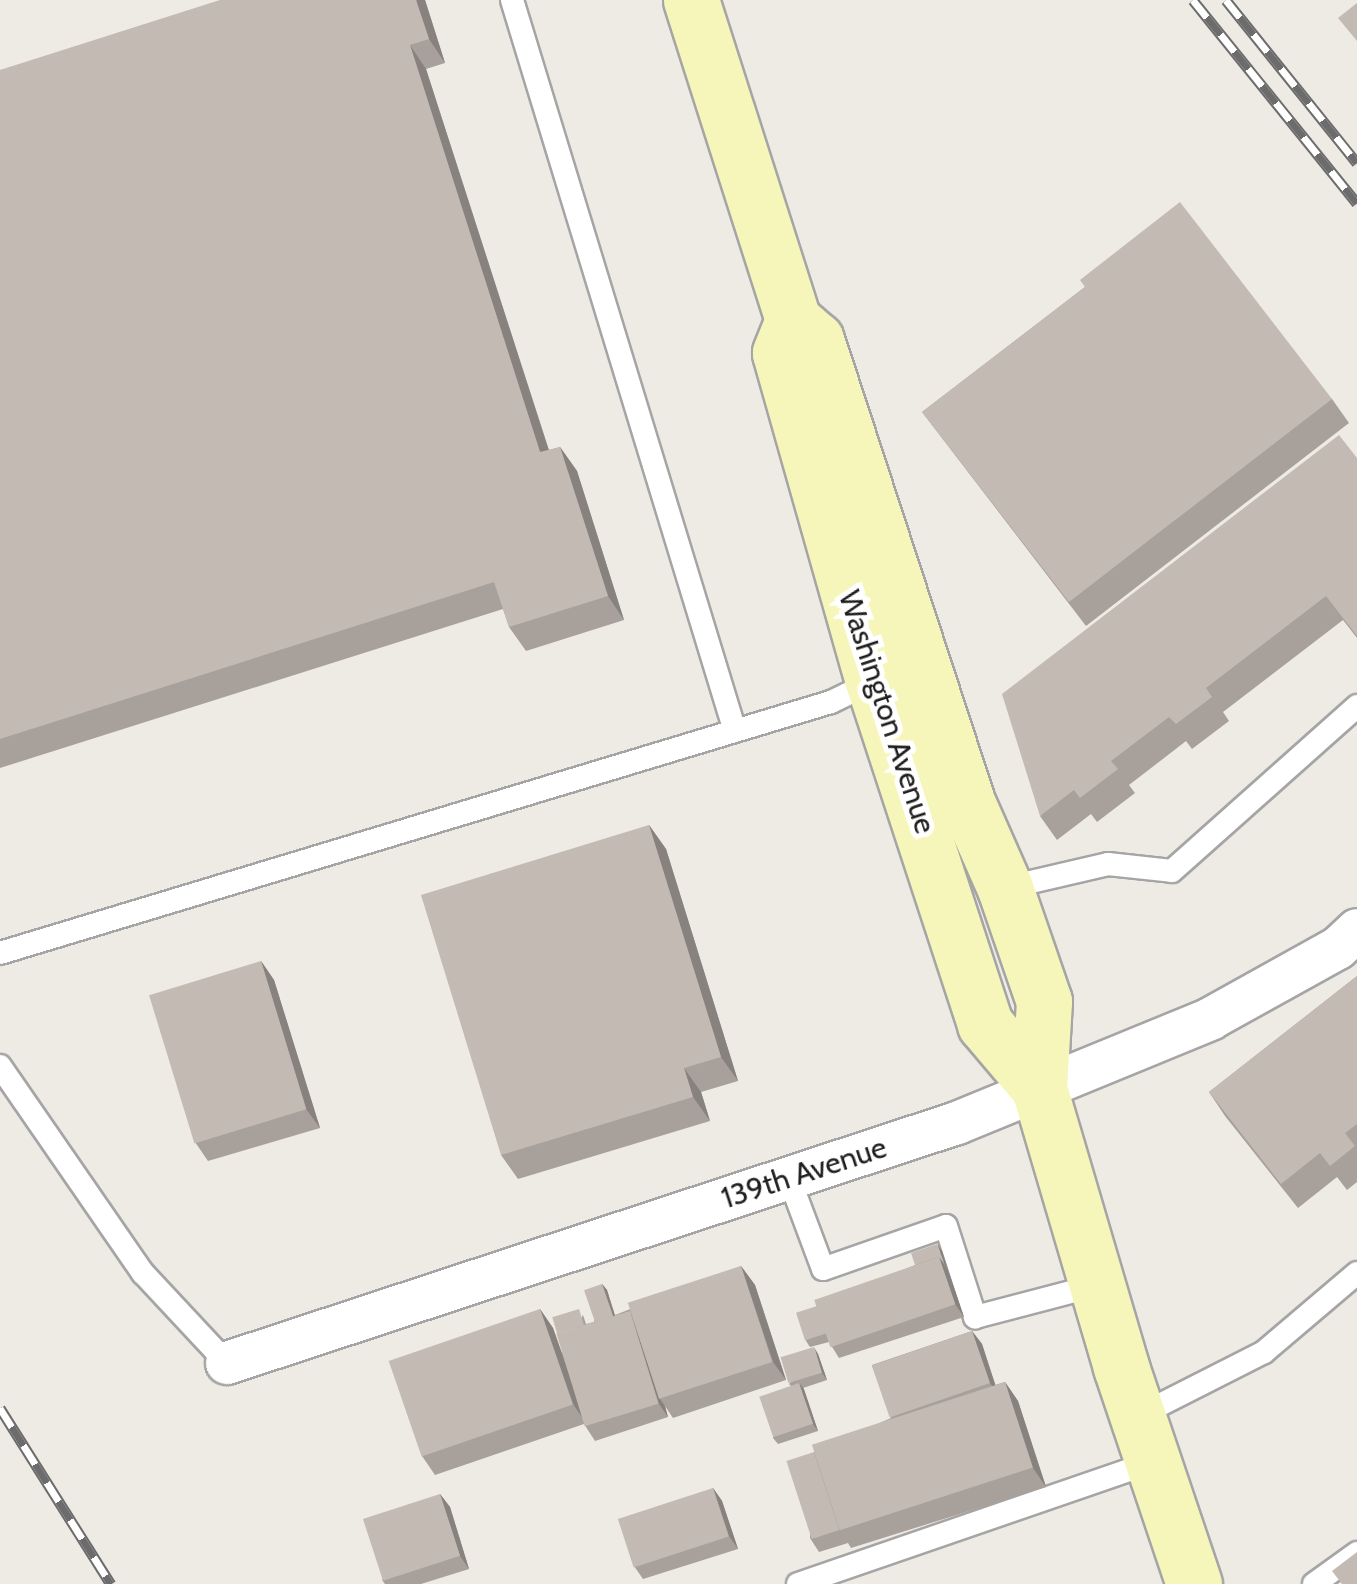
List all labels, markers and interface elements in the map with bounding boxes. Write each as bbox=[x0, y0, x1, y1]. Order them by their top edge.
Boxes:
street label: Washington Avenue bbox=[831, 586, 943, 838]
street label: 139th Avenue bbox=[717, 1129, 891, 1217]

